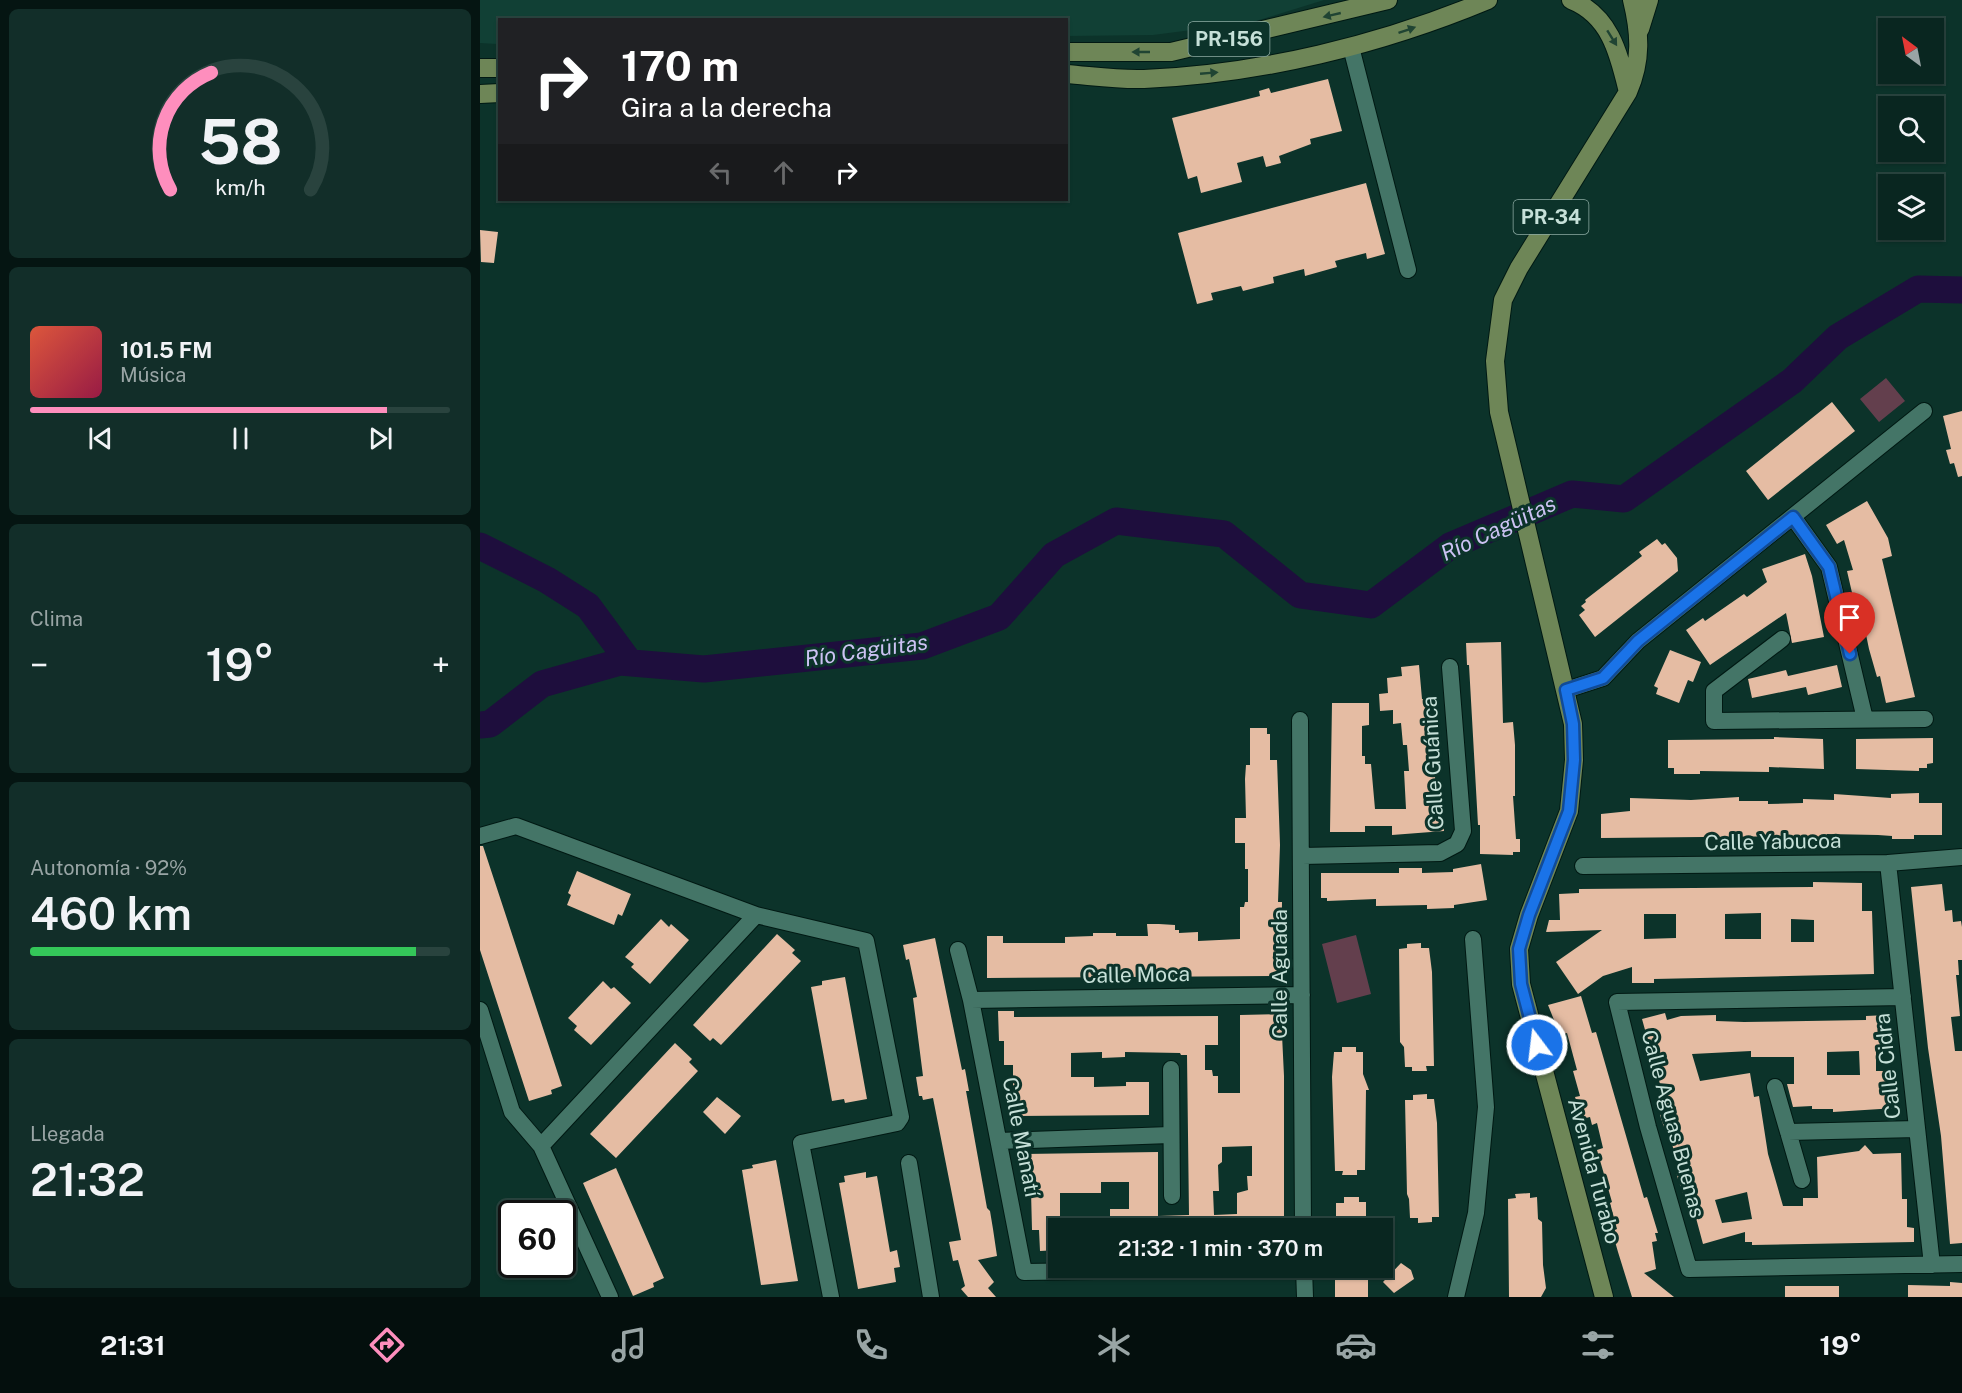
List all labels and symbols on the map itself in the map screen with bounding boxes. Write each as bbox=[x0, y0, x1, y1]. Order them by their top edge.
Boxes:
one-way arrow bbox=[1323, 11, 1341, 21]
north arrow bbox=[1878, 18, 1944, 84]
road number: PR-156 bbox=[1188, 22, 1269, 56]
one-way arrow bbox=[1398, 24, 1416, 34]
one-way arrow bbox=[1606, 30, 1617, 46]
one-way arrow bbox=[1131, 47, 1150, 57]
one-way arrow bbox=[1199, 68, 1218, 78]
road number: PR-34 bbox=[1514, 200, 1588, 234]
water label: Río Cagüitas bbox=[1436, 490, 1560, 566]
pin bbox=[1824, 592, 1875, 654]
water label: Río Cagüitas bbox=[803, 628, 930, 672]
street label: Calle Guánica bbox=[1417, 695, 1448, 831]
street label: Calle Yabucoa bbox=[1704, 828, 1842, 855]
street label: Calle Aguada bbox=[1267, 909, 1292, 1039]
street label: Calle Moca bbox=[1082, 961, 1190, 988]
street label: Calle Cidra bbox=[1870, 1012, 1905, 1120]
position arrow bbox=[1505, 1013, 1569, 1077]
street label: Calle Aguas Buenas bbox=[1636, 1027, 1711, 1221]
street label: Calle Manatí bbox=[998, 1075, 1046, 1200]
street label: Avenida Turabo bbox=[1563, 1095, 1626, 1247]
speed limit sign: 60 bbox=[498, 1200, 576, 1278]

